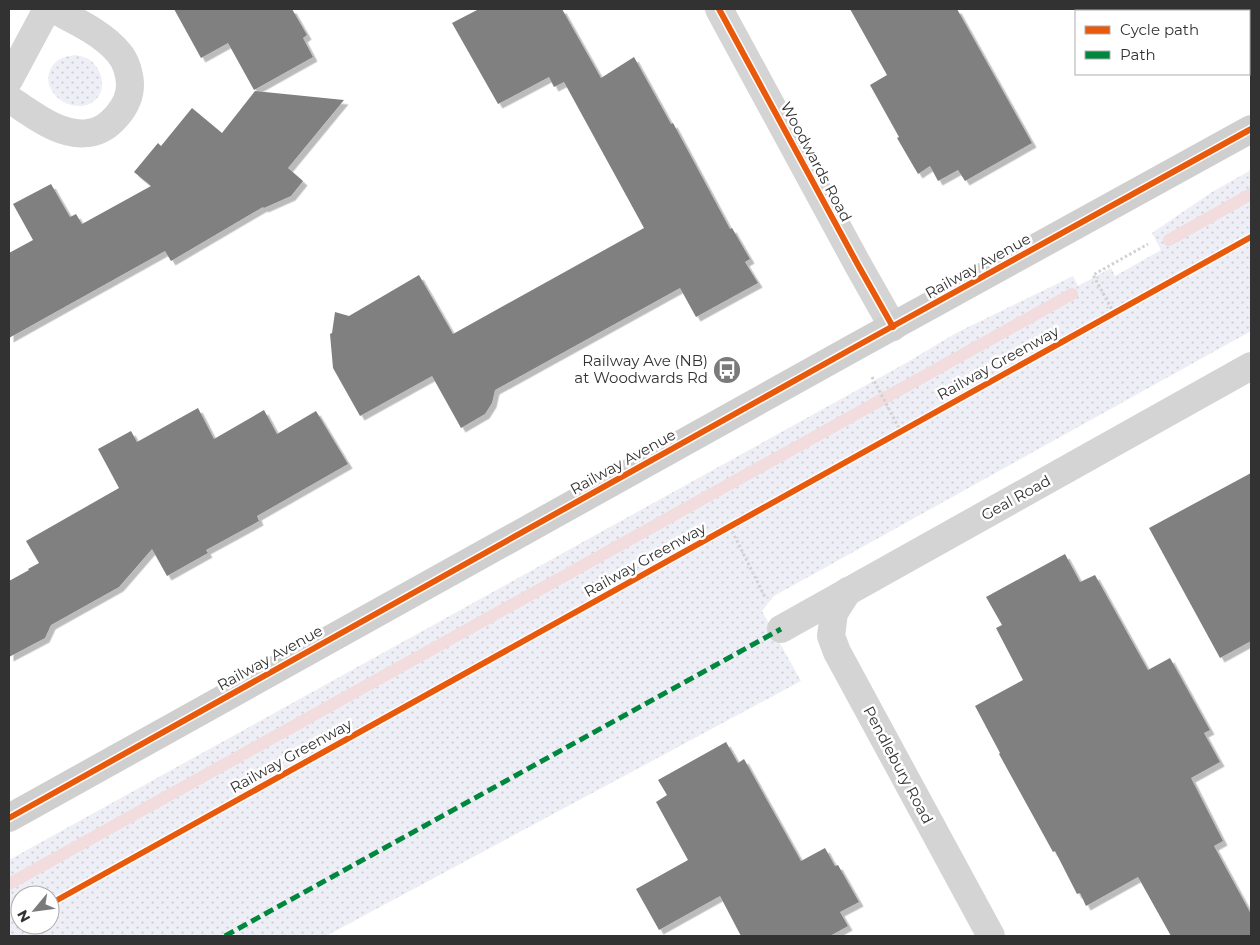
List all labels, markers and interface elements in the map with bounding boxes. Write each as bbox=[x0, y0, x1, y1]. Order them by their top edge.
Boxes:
legend bbox=[1075, 10, 1250, 75]
text: Cycle path bbox=[1120, 20, 1199, 39]
text: Path bbox=[1120, 45, 1156, 64]
street label: Woodwards Road bbox=[777, 99, 856, 225]
street label: Railway Avenue bbox=[922, 229, 1034, 302]
street label: Railway Greenway bbox=[934, 321, 1063, 404]
place label: Railway Ave (NB) at Woodwards Rd bbox=[574, 351, 708, 387]
bus stop icon: Railway Ave (NB) at Woodwards Rd bbox=[712, 355, 742, 385]
street label: Railway Avenue bbox=[567, 425, 679, 498]
street label: Geal Road bbox=[978, 471, 1054, 524]
street label: Railway Greenway bbox=[581, 518, 710, 601]
street label: Railway Avenue bbox=[214, 621, 326, 694]
street label: Pendlebury Road bbox=[859, 703, 937, 827]
street label: Railway Greenway bbox=[227, 714, 356, 797]
north arrow bbox=[10, 885, 60, 935]
text: N bbox=[13, 907, 34, 926]

